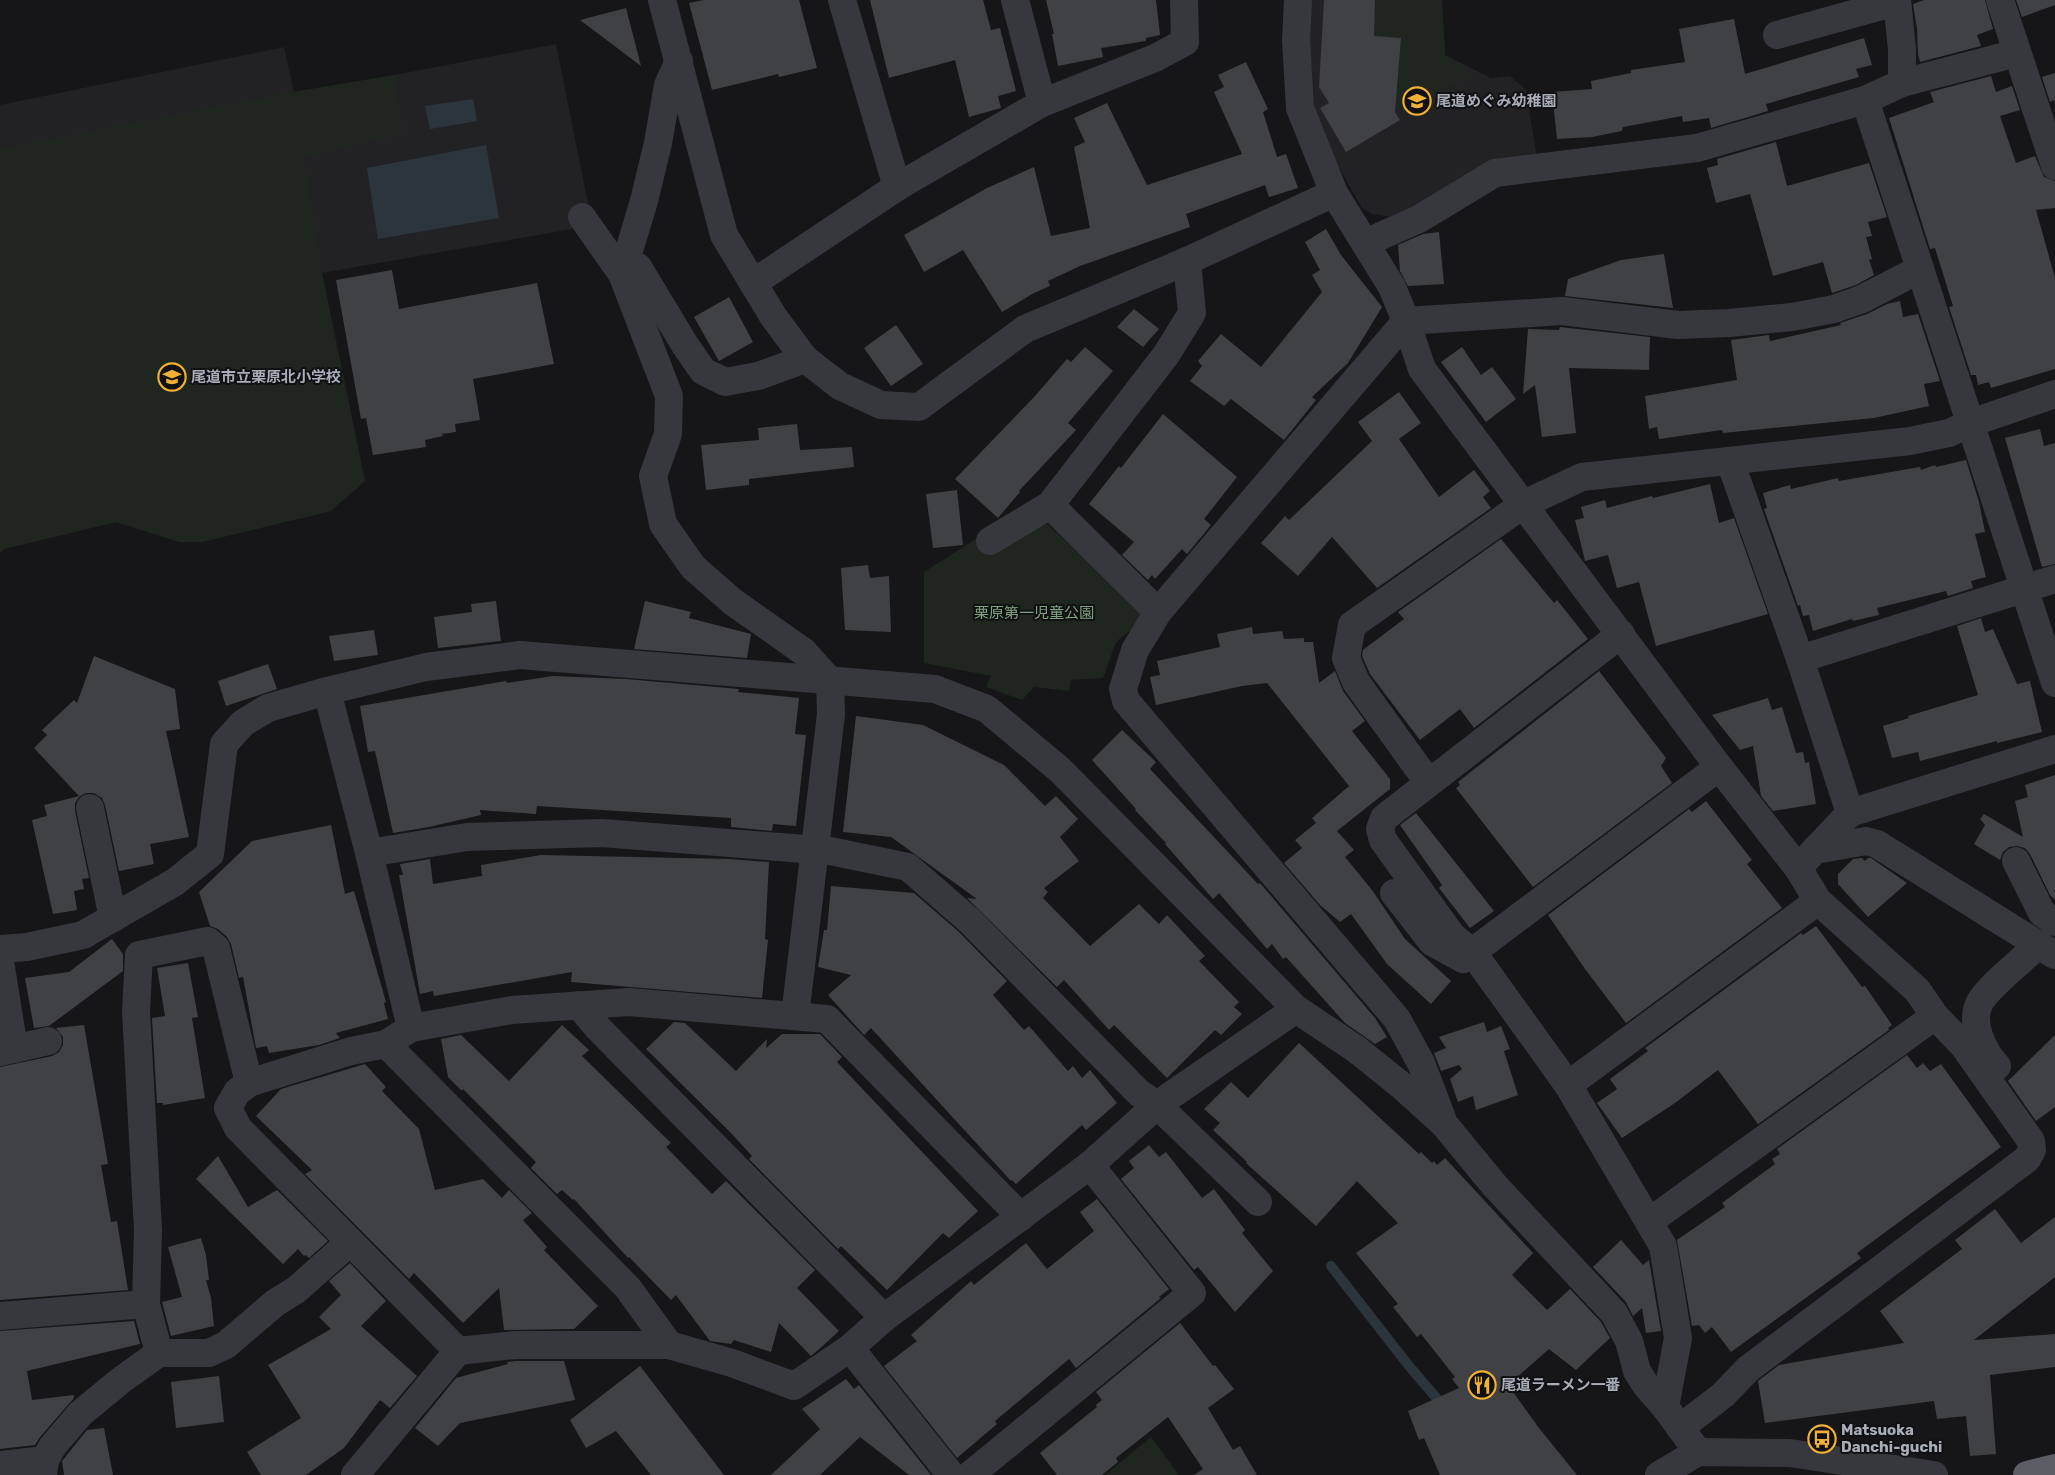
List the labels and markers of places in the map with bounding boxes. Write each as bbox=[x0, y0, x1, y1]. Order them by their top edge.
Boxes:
school or university icon: 尾道めぐみ幼稚園 bbox=[1402, 86, 1432, 116]
place label: 尾道めぐみ幼稚園 bbox=[1436, 92, 1556, 110]
school or university icon: 尾道市立栗原北小学校 bbox=[157, 362, 187, 392]
place label: 尾道市立栗原北小学校 bbox=[191, 368, 341, 386]
restaurant icon: 尾道ラーメン一番 bbox=[1467, 1370, 1497, 1400]
place label: 尾道ラーメン一番 bbox=[1501, 1376, 1620, 1394]
place label: Matsuoka Danchi-guchi bbox=[1841, 1421, 1942, 1456]
bus stop icon: Matsuoka Danchi-guchi bbox=[1807, 1424, 1837, 1454]

